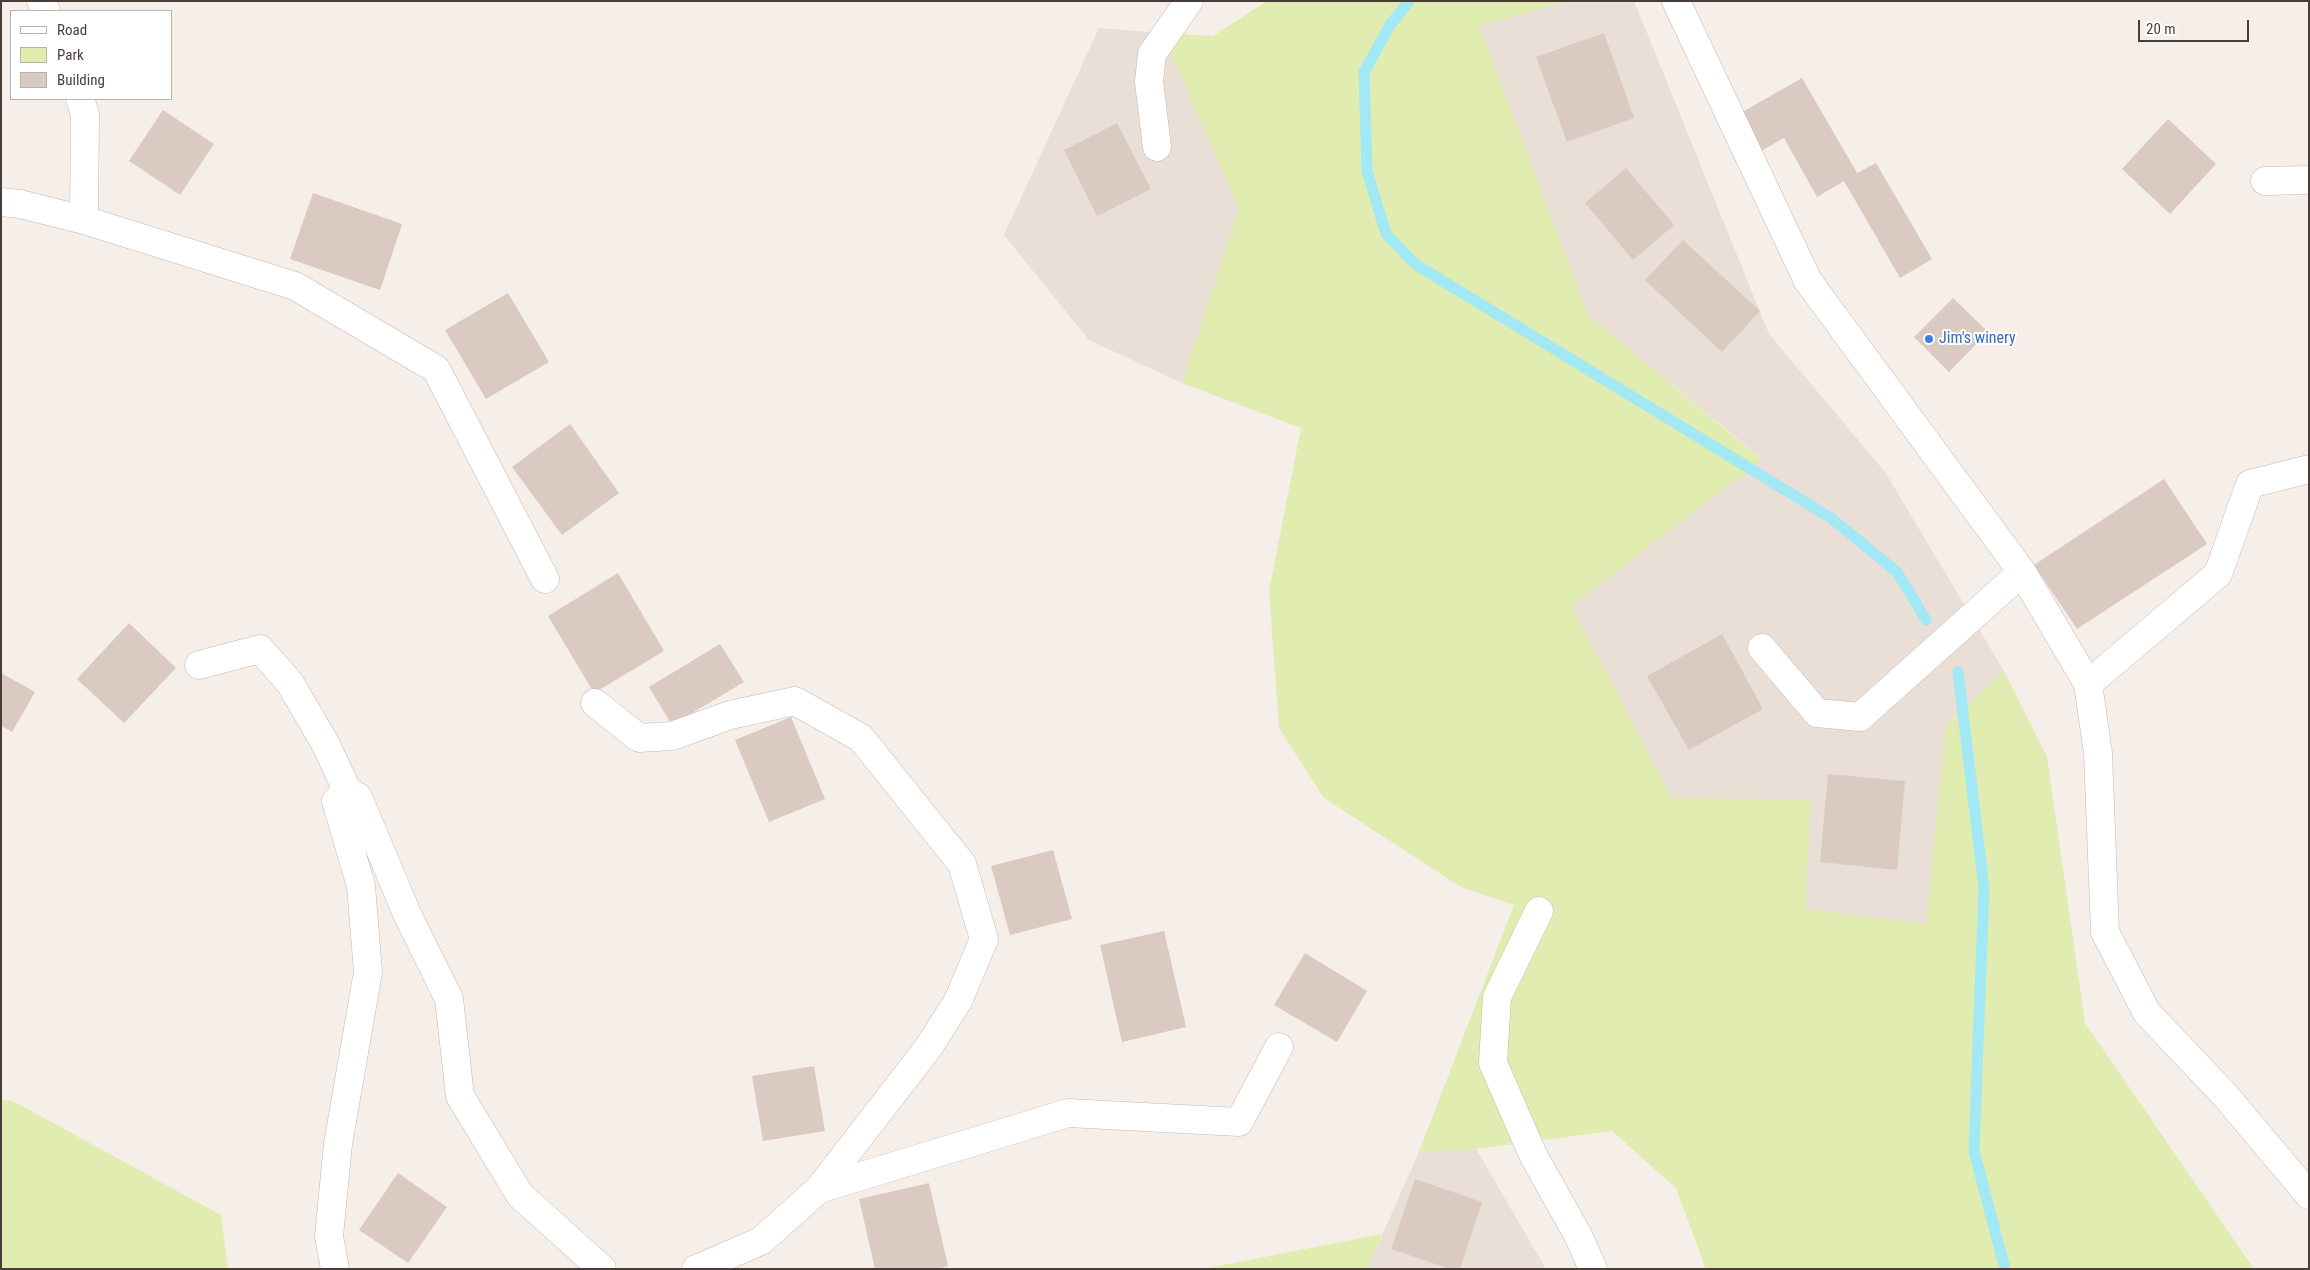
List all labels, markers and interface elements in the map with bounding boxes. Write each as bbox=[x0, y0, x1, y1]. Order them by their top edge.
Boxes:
legend bbox=[10, 10, 172, 100]
scale bar bbox=[2140, 10, 2251, 42]
text: 20 m bbox=[2146, 20, 2176, 38]
text: Road bbox=[57, 21, 87, 39]
text: Park bbox=[57, 46, 84, 64]
text: Building bbox=[57, 71, 105, 89]
place label: Jim's winery bbox=[1939, 329, 2016, 349]
marker: Jim's winery bbox=[1923, 333, 1935, 345]

